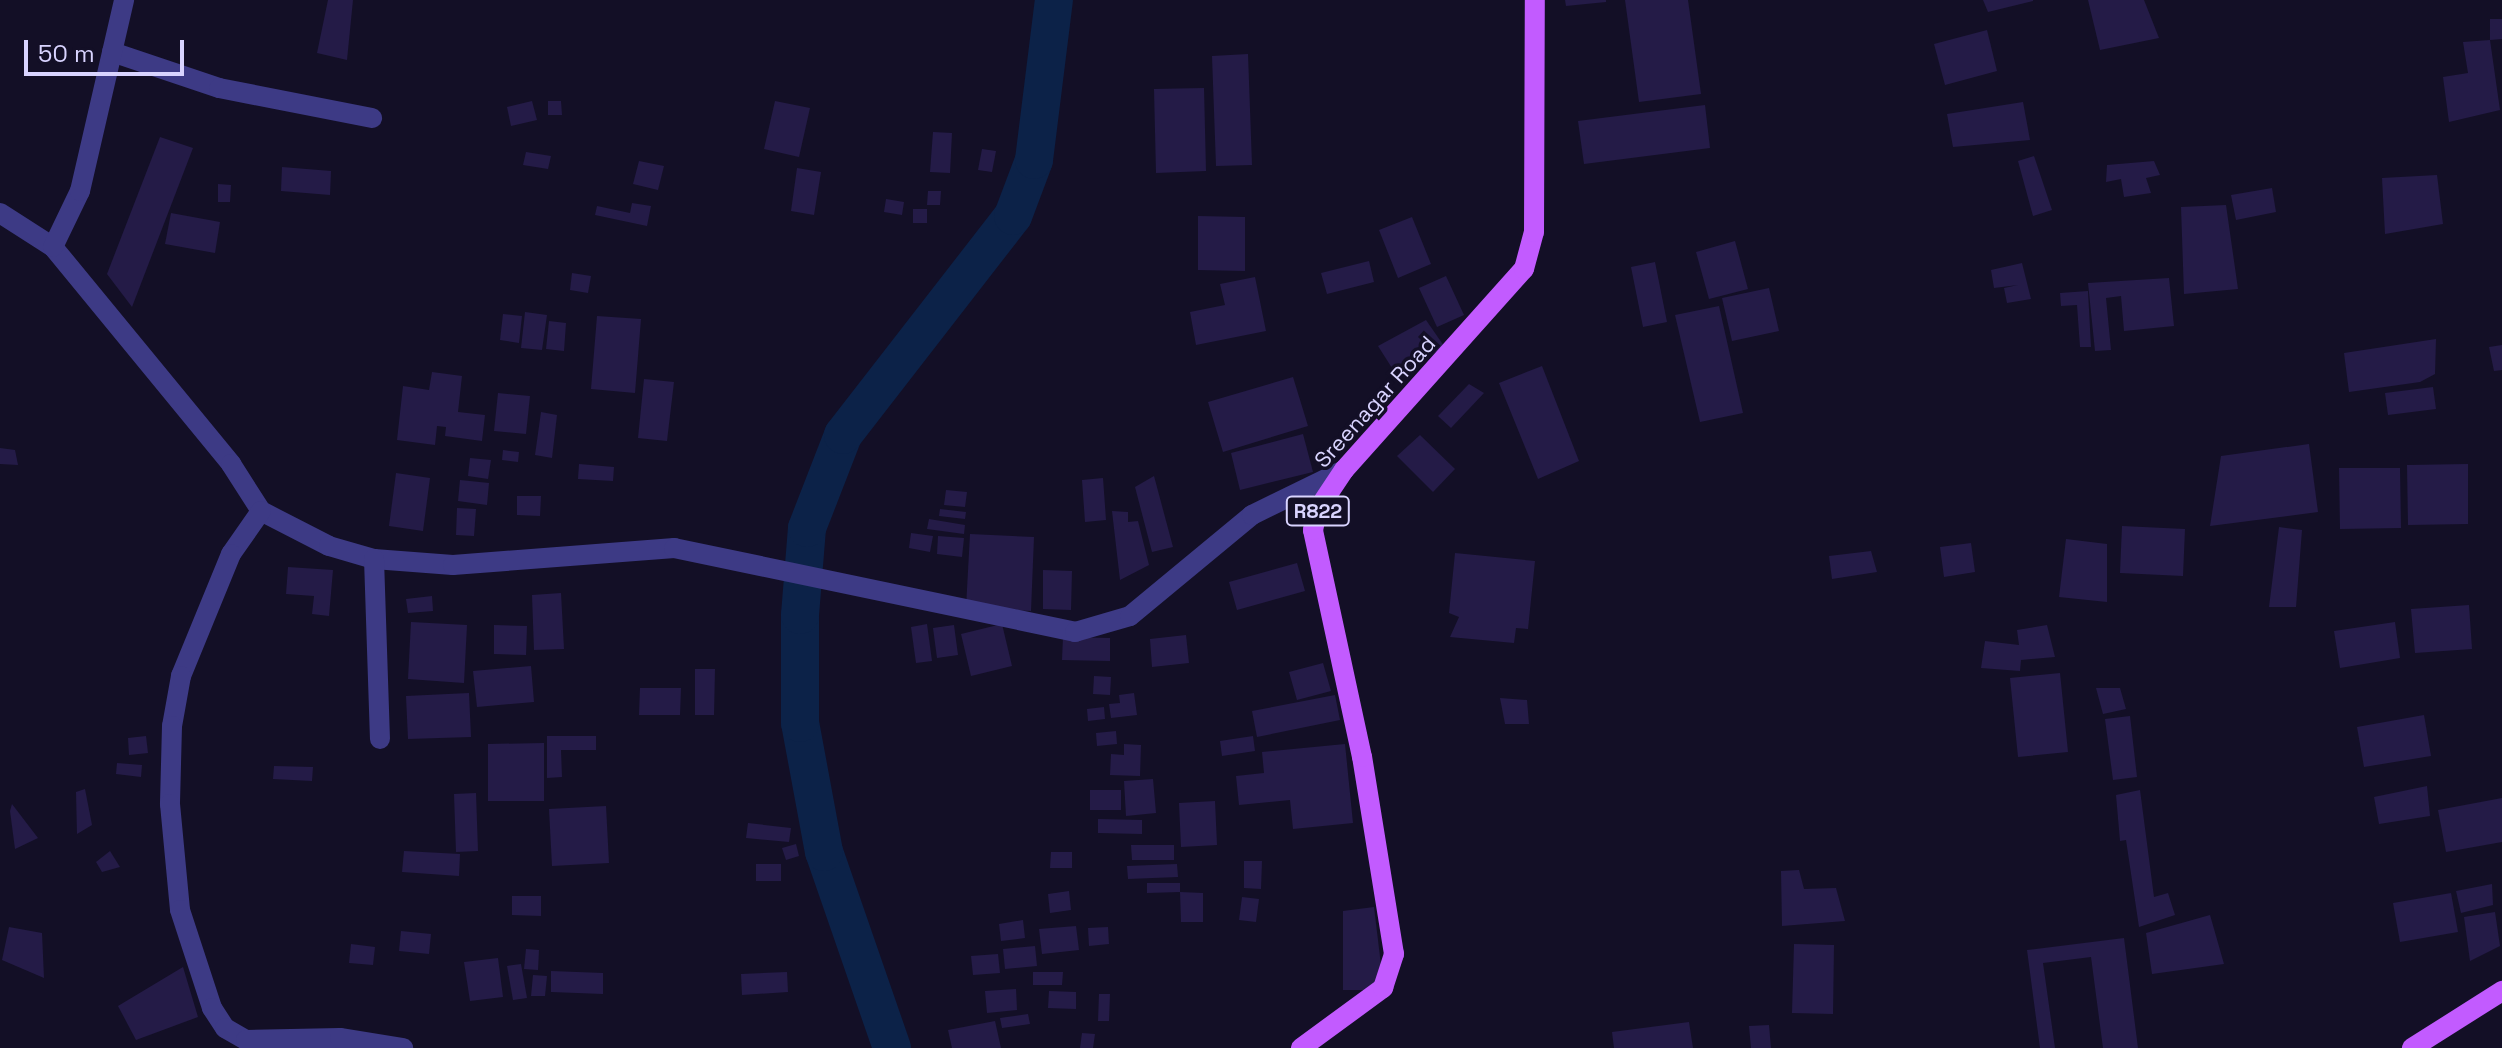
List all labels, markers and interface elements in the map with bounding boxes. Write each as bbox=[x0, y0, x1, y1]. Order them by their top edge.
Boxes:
scale bar bbox=[28, 24, 188, 74]
text: 50 m bbox=[38, 38, 95, 69]
street label: Sreenagar Road bbox=[1309, 331, 1441, 473]
road number: R822 bbox=[1284, 495, 1352, 527]

